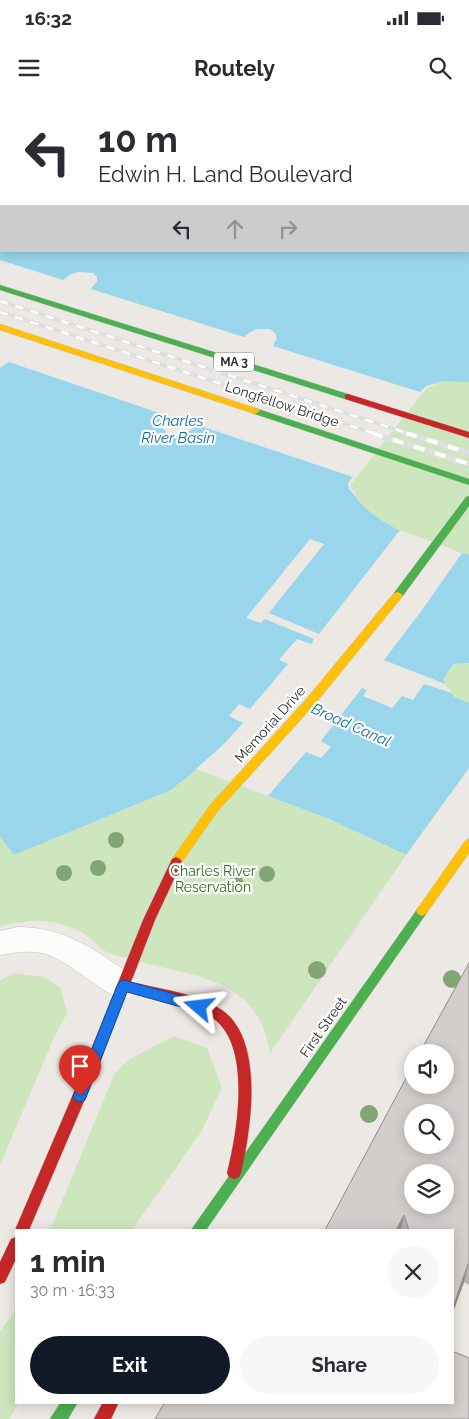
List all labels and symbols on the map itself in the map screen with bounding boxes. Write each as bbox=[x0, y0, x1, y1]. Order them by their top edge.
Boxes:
road number: MA 3 bbox=[214, 352, 254, 372]
street label: Longfellow Bridge bbox=[223, 378, 341, 430]
water label: Charles River Basin bbox=[141, 412, 215, 447]
street label: Memorial Drive bbox=[231, 682, 309, 766]
water label: Broad Canal bbox=[309, 700, 393, 751]
park label: Charles River Reservation bbox=[170, 863, 256, 895]
position arrow bbox=[172, 980, 224, 1032]
street label: First Street bbox=[296, 993, 350, 1060]
pin bbox=[59, 1045, 101, 1096]

